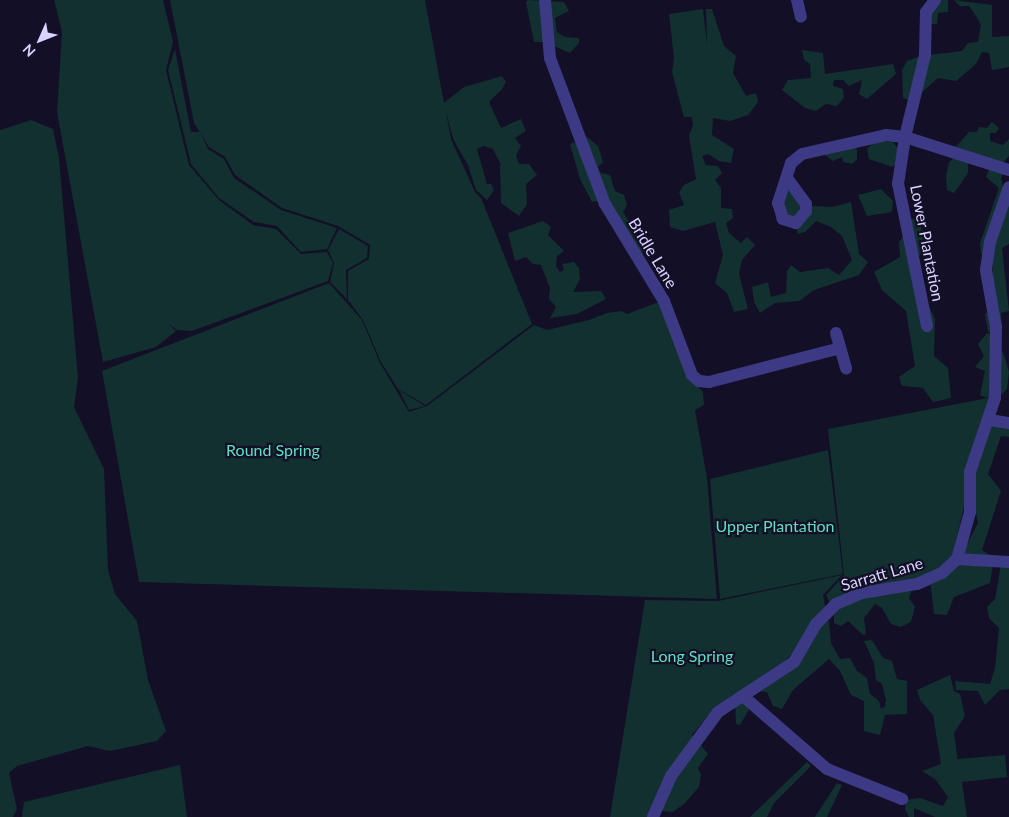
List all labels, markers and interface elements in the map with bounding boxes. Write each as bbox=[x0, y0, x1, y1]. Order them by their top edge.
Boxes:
north arrow bbox=[15, 15, 65, 65]
text: N bbox=[19, 41, 39, 61]
street label: Lower Plantation bbox=[906, 183, 948, 303]
street label: Bridle Lane bbox=[625, 214, 681, 292]
park label: Round Spring bbox=[226, 440, 320, 460]
park label: Upper Plantation bbox=[715, 516, 835, 536]
street label: Sarratt Lane bbox=[839, 553, 925, 595]
park label: Long Spring bbox=[651, 646, 733, 666]

